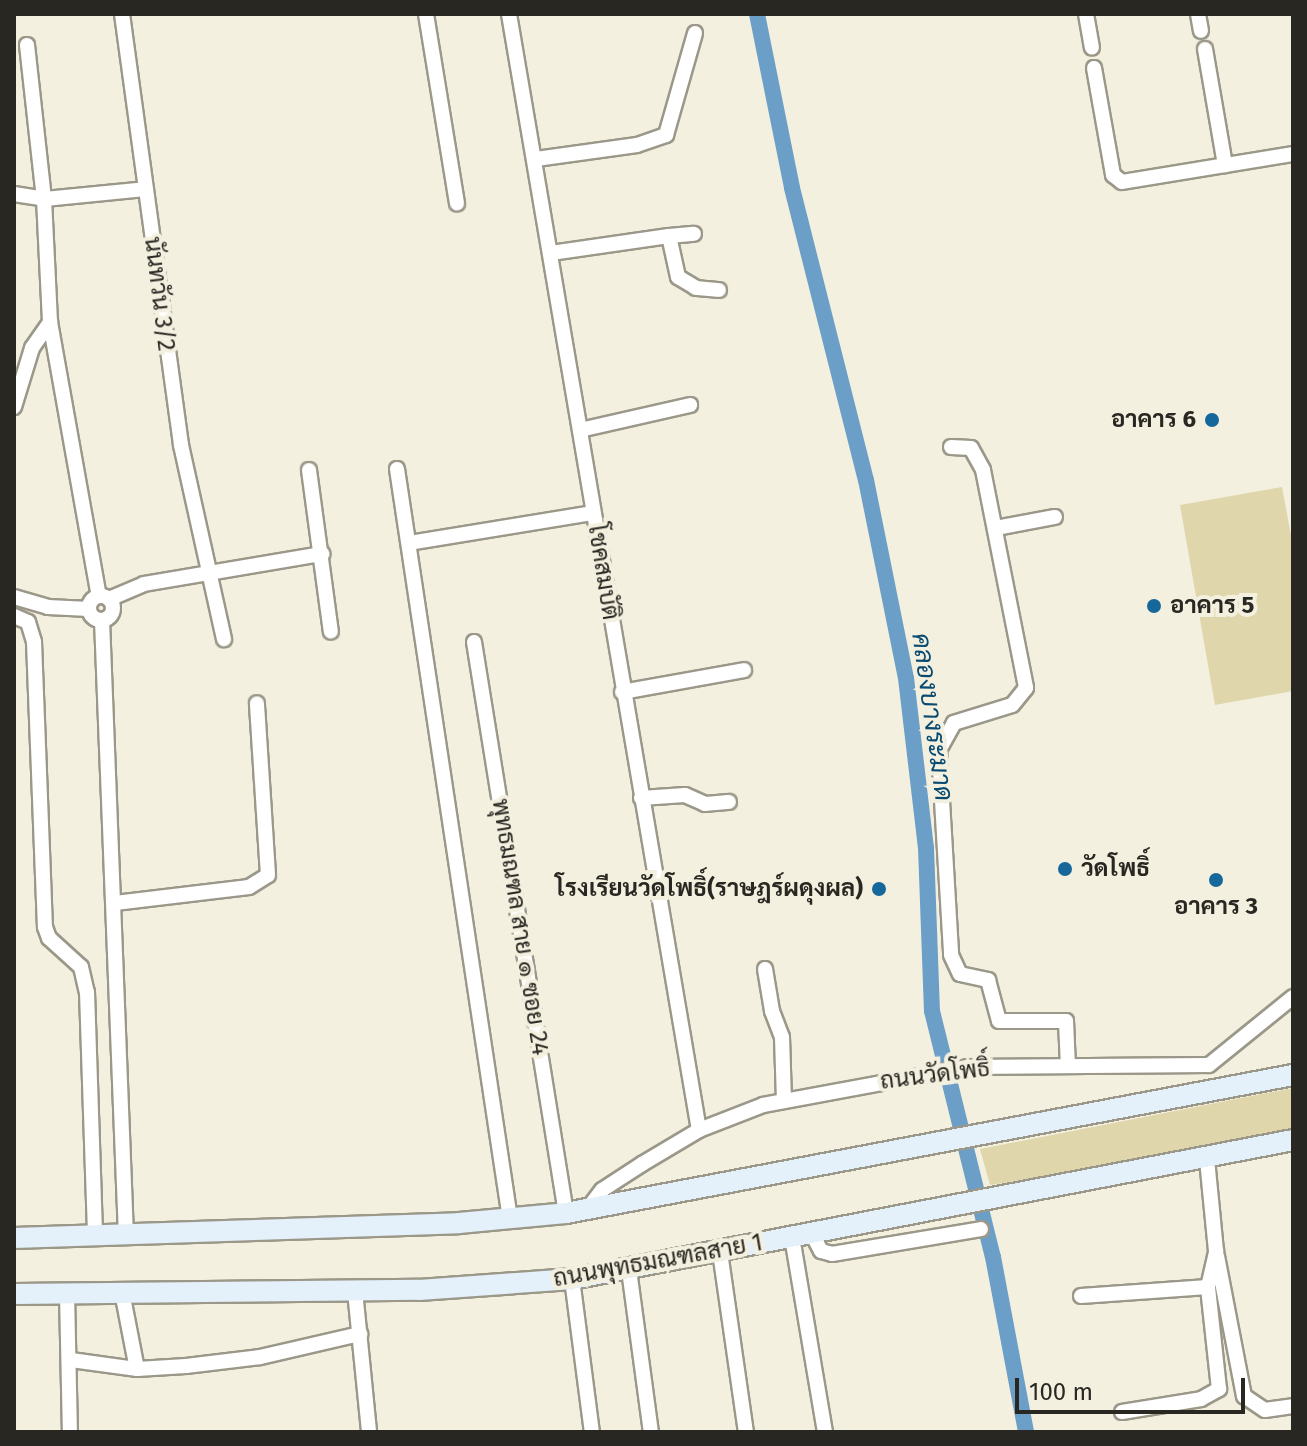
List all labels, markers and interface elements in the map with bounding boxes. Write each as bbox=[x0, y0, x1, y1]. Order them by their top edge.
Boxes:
street label: นันทวัน 3/2 bbox=[138, 235, 180, 353]
place label: อาคาร 6 bbox=[1111, 406, 1196, 434]
marker: อาคาร 6 bbox=[1203, 411, 1221, 429]
street label: โชคสมบัติ bbox=[581, 522, 625, 622]
place label: อาคาร 5 bbox=[1170, 592, 1254, 620]
marker: อาคาร 5 bbox=[1145, 597, 1163, 615]
water label: คลองบางระมาด bbox=[905, 631, 959, 803]
street label: พุทธมณฑล สาย ๑ ซอย 24 bbox=[486, 797, 554, 1057]
place label: วัดโพธิ์ bbox=[1081, 855, 1150, 883]
marker: วัดโพธิ์ bbox=[1056, 860, 1074, 878]
marker: อาคาร 3 bbox=[1207, 871, 1225, 889]
place label: โรงเรียนวัดโพธิ์(ราษฎร์ผดุงผล) bbox=[555, 875, 863, 903]
marker: โรงเรียนวัดโพธิ์(ราษฎร์ผดุงผล) bbox=[870, 880, 888, 898]
place label: อาคาร 3 bbox=[1174, 893, 1258, 921]
street label: ถนนวัดโพธิ์ bbox=[878, 1054, 992, 1096]
street label: ถนนพุทธมณฑลสาย 1 bbox=[551, 1228, 765, 1294]
scale bar bbox=[1019, 1362, 1249, 1412]
text: 100 m bbox=[1029, 1378, 1093, 1406]

